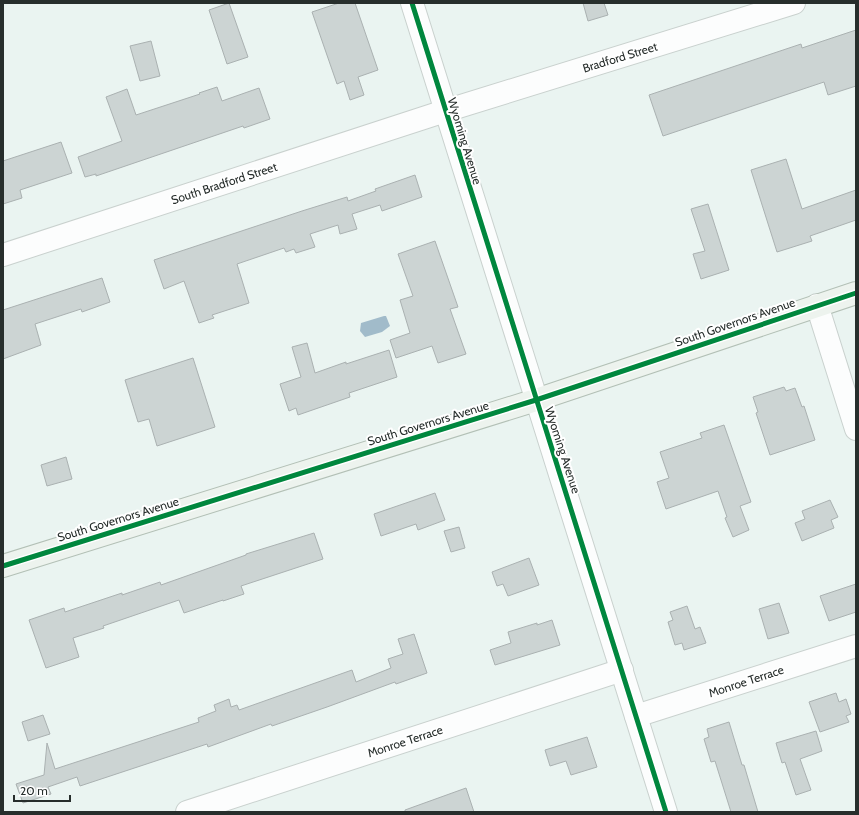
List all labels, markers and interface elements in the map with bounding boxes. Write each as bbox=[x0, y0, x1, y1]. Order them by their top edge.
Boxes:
street label: Bradford Street bbox=[581, 38, 659, 76]
street label: Wyoming Avenue bbox=[445, 96, 485, 186]
street label: South Bradford Street bbox=[169, 159, 279, 207]
street label: South Governors Avenue bbox=[673, 294, 797, 350]
street label: South Governors Avenue bbox=[365, 397, 491, 449]
street label: Wyoming Avenue bbox=[542, 405, 584, 495]
street label: South Governors Avenue bbox=[55, 493, 181, 545]
street label: Monroe Terrace bbox=[706, 662, 786, 700]
street label: Monroe Terrace bbox=[365, 722, 445, 760]
scale bar bbox=[14, 777, 70, 803]
text: 20 m bbox=[20, 783, 48, 798]

